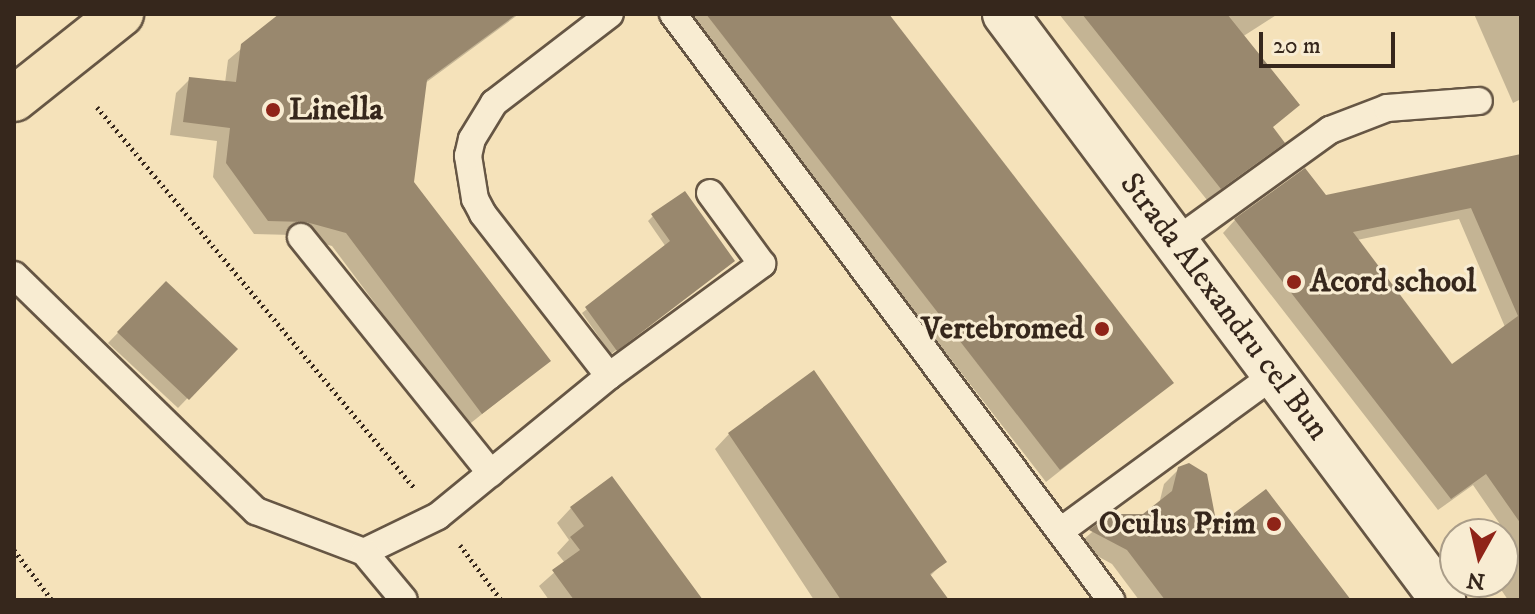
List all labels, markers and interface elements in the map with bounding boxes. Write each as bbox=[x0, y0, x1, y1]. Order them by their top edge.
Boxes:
scale bar bbox=[1263, 16, 1399, 66]
text: 20 m bbox=[1273, 31, 1321, 61]
place label: Linella bbox=[289, 91, 383, 129]
marker: Linella bbox=[264, 101, 282, 119]
street label: Strada Alexandru cel Bun bbox=[1111, 166, 1337, 448]
place label: Acord school bbox=[1310, 263, 1476, 301]
marker: Acord school bbox=[1285, 273, 1303, 291]
place label: Vertebromed bbox=[921, 310, 1084, 348]
marker: Vertebromed bbox=[1091, 318, 1113, 340]
place label: Oculus Prim bbox=[1099, 505, 1256, 543]
marker: Oculus Prim bbox=[1263, 513, 1285, 535]
north arrow bbox=[1439, 518, 1519, 598]
text: N bbox=[1465, 566, 1487, 595]

